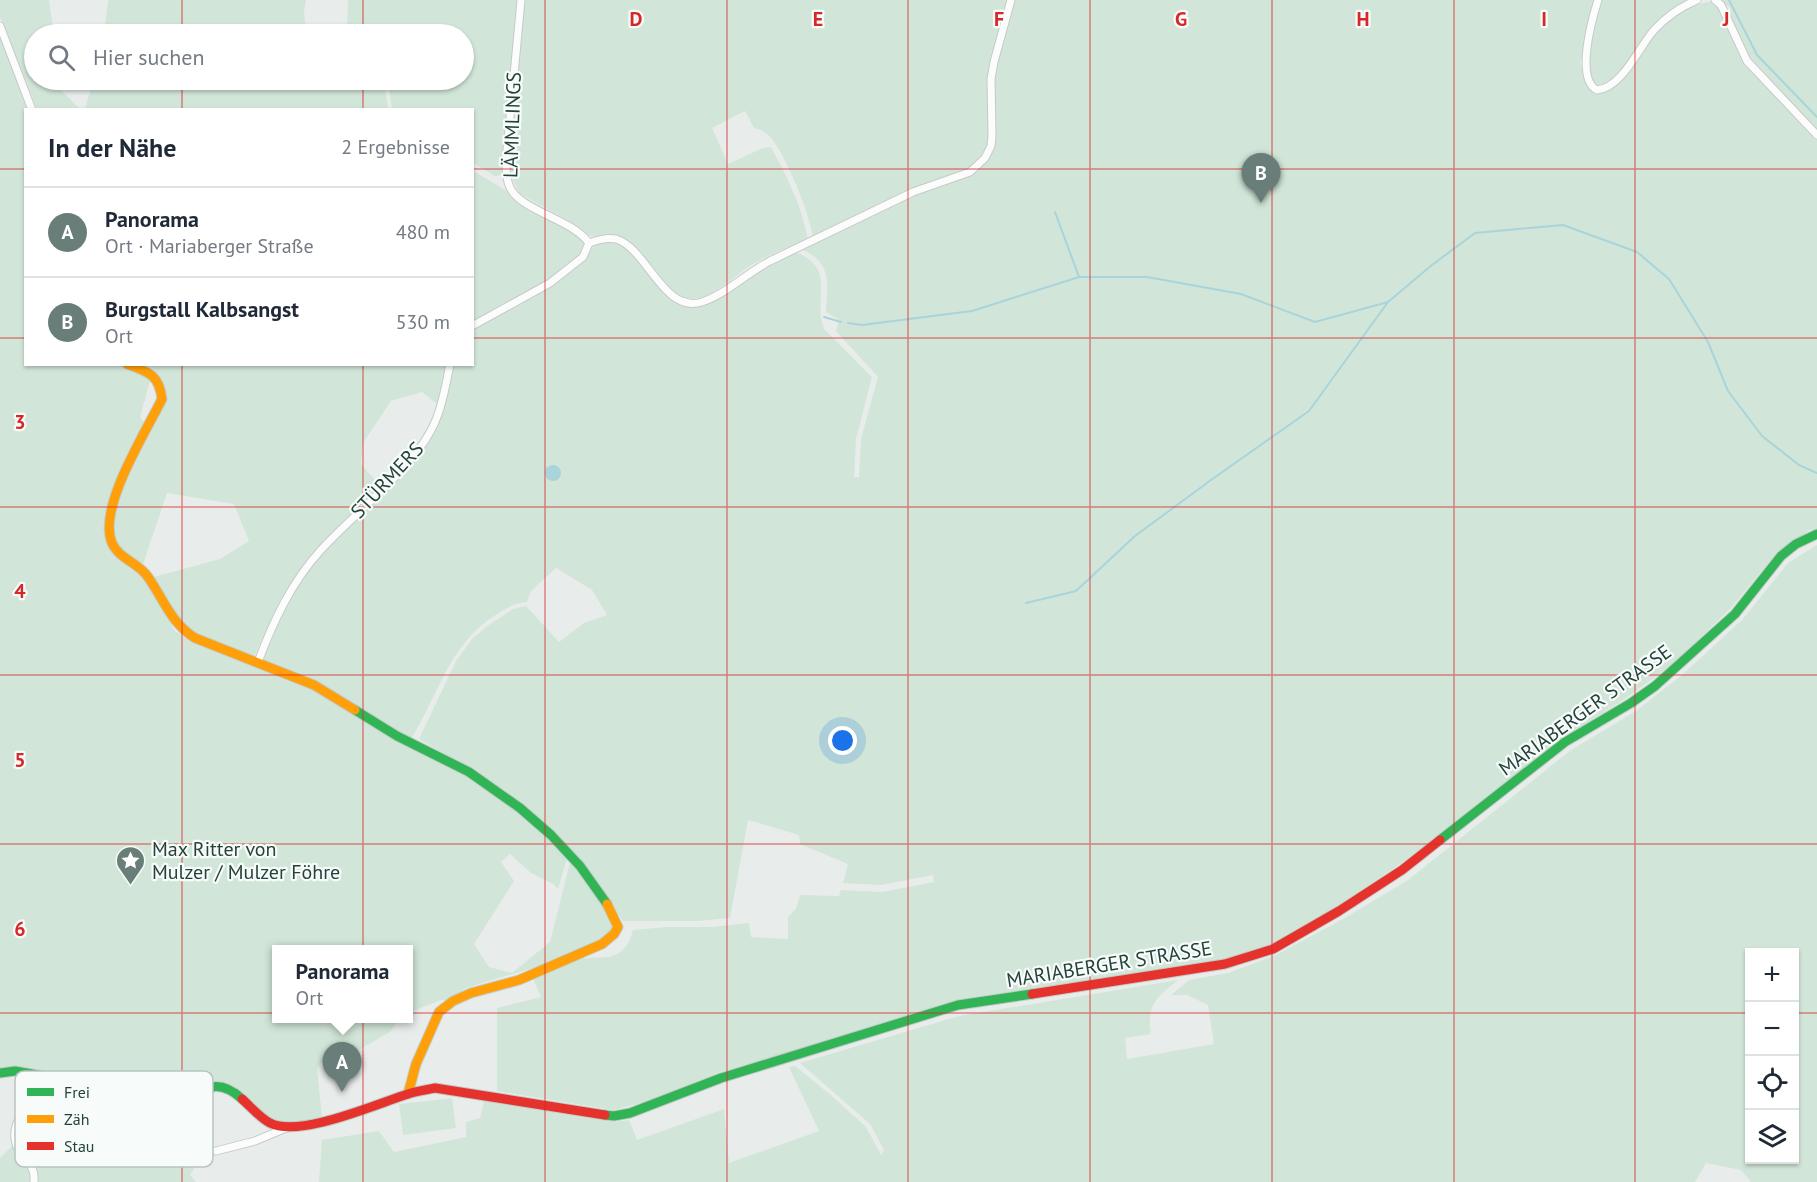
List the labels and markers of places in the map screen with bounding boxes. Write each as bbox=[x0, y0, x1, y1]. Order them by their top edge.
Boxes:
pin: B bbox=[1242, 154, 1280, 203]
place label: Max Ritter von Mulzer / Mulzer Föhre bbox=[152, 836, 340, 885]
place icon: Max Ritter von Mulzer / Mulzer Föhre bbox=[115, 844, 147, 886]
pin: A bbox=[322, 1042, 362, 1092]

